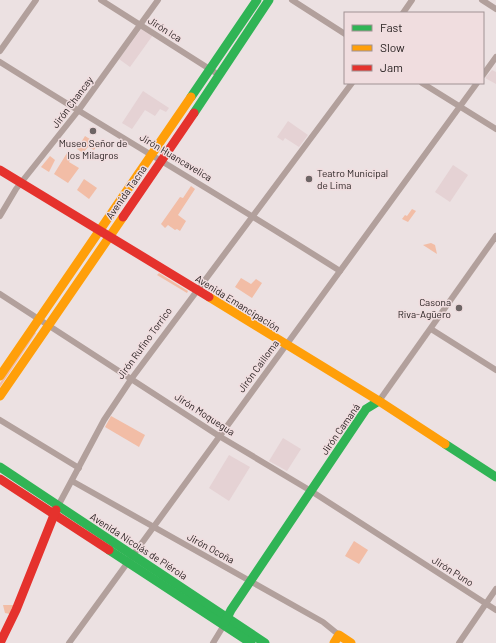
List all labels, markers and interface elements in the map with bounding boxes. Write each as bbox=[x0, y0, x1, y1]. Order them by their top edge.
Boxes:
legend bbox=[344, 12, 484, 84]
street label: Jirón Ica bbox=[146, 14, 184, 44]
text: Fast bbox=[380, 20, 403, 34]
text: Slow bbox=[380, 40, 405, 54]
text: Jam bbox=[380, 60, 403, 74]
street label: Jirón Chancay bbox=[49, 74, 96, 130]
marker: Museo Señor de los Milagros bbox=[88, 126, 98, 136]
street label: Jirón Huancavelica bbox=[138, 131, 214, 183]
place label: Museo Señor de los Milagros bbox=[59, 137, 127, 161]
street label: Avenida Tacna bbox=[103, 163, 149, 221]
place label: Teatro Municipal de Lima bbox=[317, 167, 388, 191]
marker: Teatro Municipal de Lima bbox=[304, 174, 314, 184]
street label: Avenida Emancipación bbox=[193, 272, 283, 334]
place label: Casona Riva-Agüero bbox=[398, 296, 451, 320]
marker: Casona Riva-Agüero bbox=[454, 303, 464, 313]
street label: Jirón Rufino Torrico bbox=[114, 305, 174, 381]
street label: Jirón Cailloma bbox=[235, 337, 281, 395]
street label: Jirón Moquegua bbox=[173, 390, 237, 438]
street label: Jirón Camaná bbox=[318, 401, 362, 457]
street label: Avenida Nicolás de Piérola bbox=[88, 510, 190, 582]
street label: Jirón Ocoña bbox=[185, 530, 237, 566]
street label: Jirón Puno bbox=[430, 554, 476, 588]

